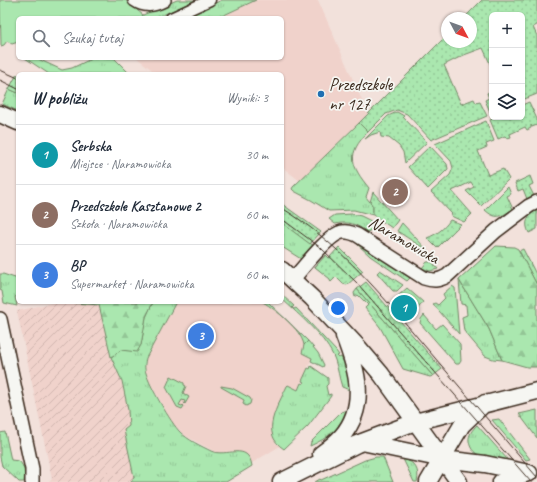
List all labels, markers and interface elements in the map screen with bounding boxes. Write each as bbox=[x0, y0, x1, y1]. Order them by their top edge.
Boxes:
north arrow bbox=[441, 12, 477, 48]
map controls bbox=[489, 12, 525, 120]
button: + bbox=[489, 12, 525, 48]
search box bbox=[16, 16, 284, 60]
icon: search bbox=[30, 27, 52, 49]
text: Szukaj tutaj bbox=[62, 29, 123, 48]
button: − bbox=[489, 48, 525, 84]
place label: Przedszkole nr 127 bbox=[329, 74, 394, 115]
button: layers bbox=[489, 84, 525, 120]
text: W pobliżu bbox=[32, 88, 87, 109]
marker: Przedszkole nr 127 bbox=[316, 89, 326, 99]
text: Wyniki: 3 bbox=[227, 90, 268, 106]
text: Serbska bbox=[70, 137, 111, 156]
text: 1 bbox=[42, 147, 48, 163]
text: 30 m bbox=[246, 147, 268, 163]
text: Miejsce · Naramowicka bbox=[70, 156, 171, 172]
pin: 2 bbox=[382, 177, 408, 207]
text: Przedszkole Kasztanowe 2 bbox=[70, 197, 201, 216]
text: 2 bbox=[42, 207, 48, 223]
text: 60 m bbox=[246, 207, 268, 223]
street label: Naramowicka bbox=[365, 211, 444, 269]
text: Szkoła · Naramowicka bbox=[70, 216, 167, 232]
text: BP bbox=[70, 257, 85, 276]
text: 3 bbox=[42, 267, 48, 283]
text: 60 m bbox=[246, 267, 268, 283]
text: Supermarket · Naramowicka bbox=[70, 276, 194, 292]
pin: 1 bbox=[391, 293, 417, 323]
your location bbox=[328, 298, 348, 318]
pin: 3 bbox=[188, 321, 214, 351]

